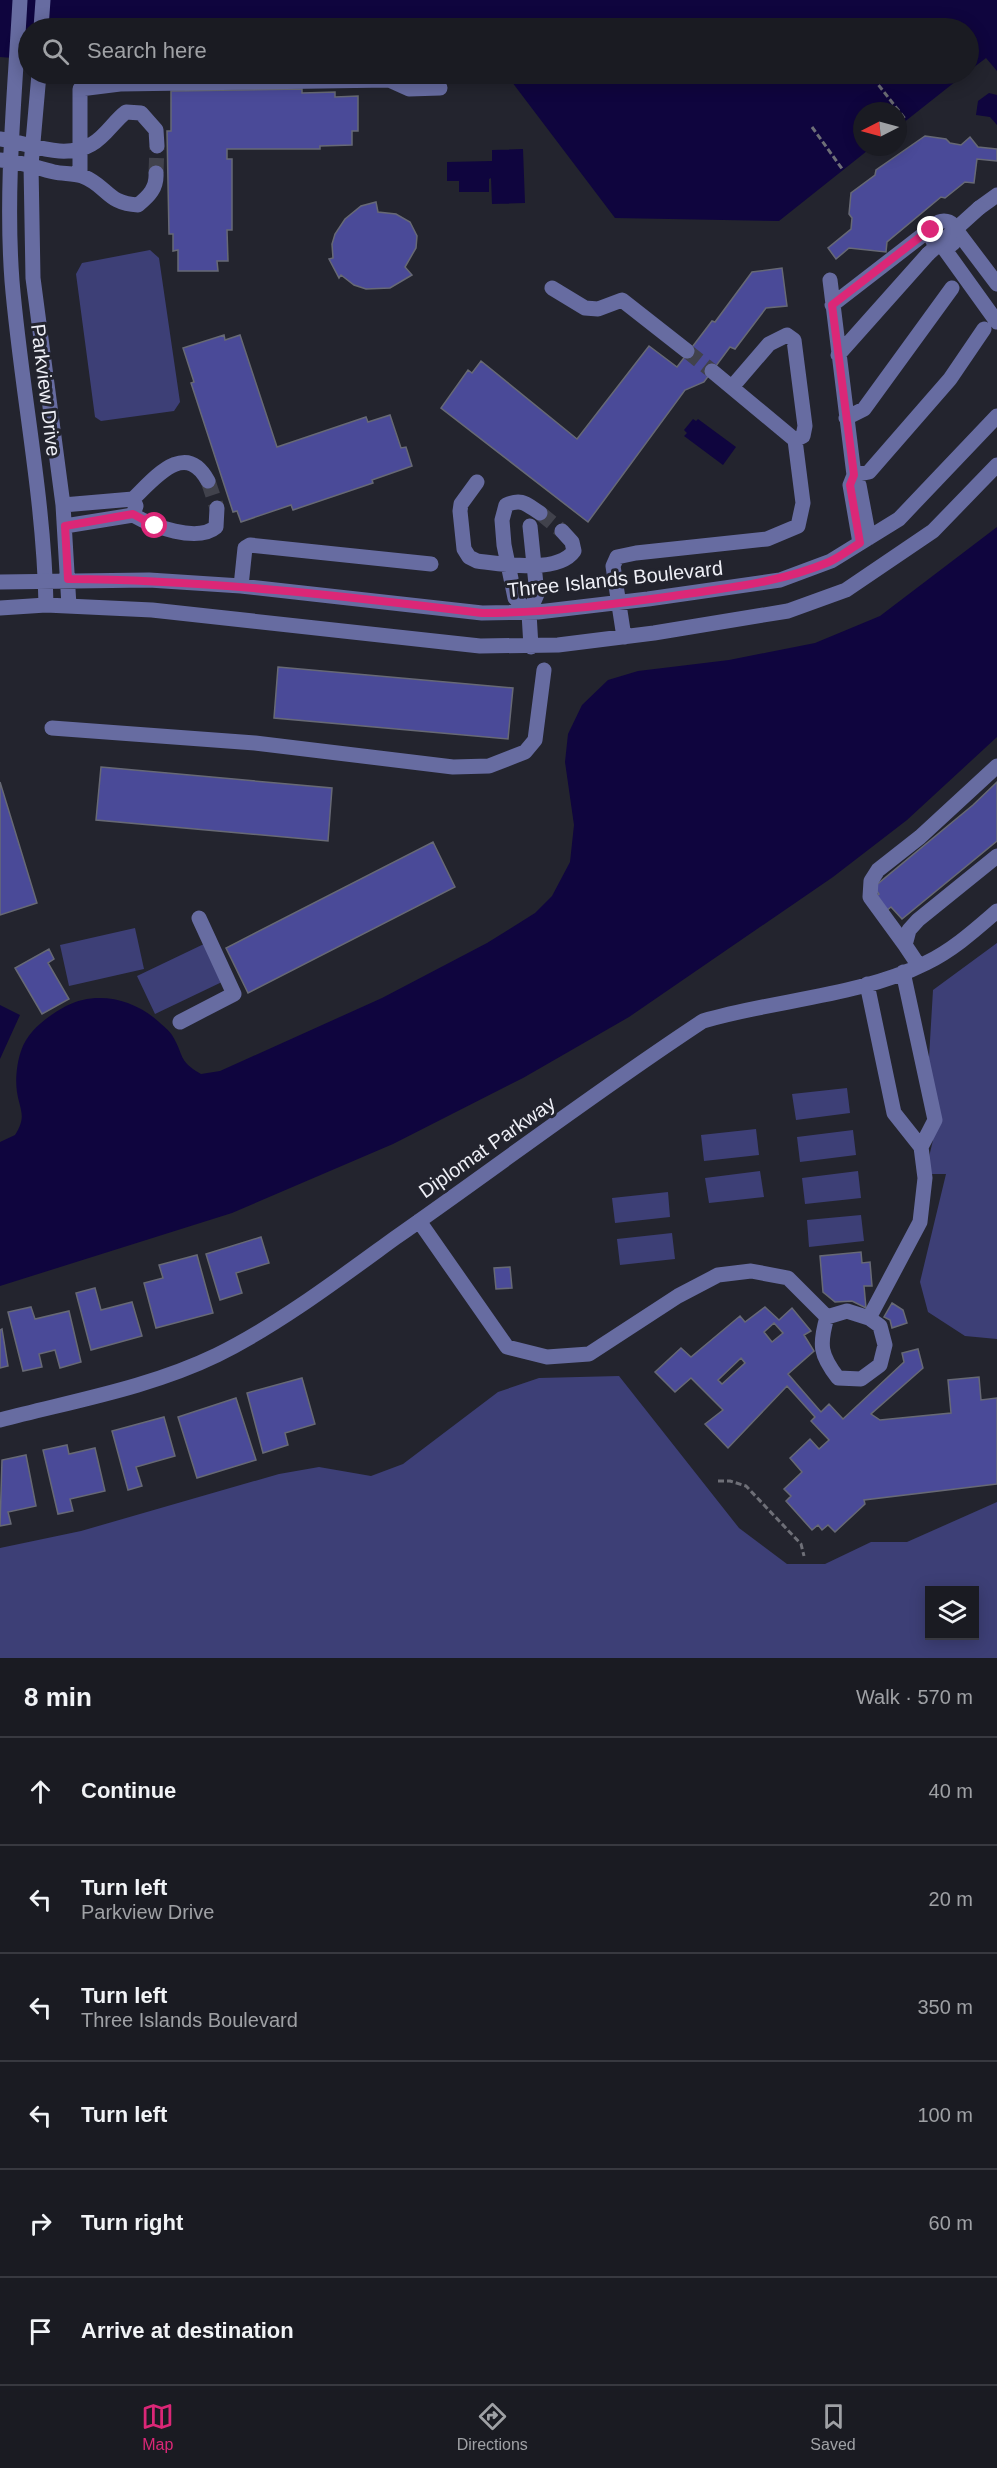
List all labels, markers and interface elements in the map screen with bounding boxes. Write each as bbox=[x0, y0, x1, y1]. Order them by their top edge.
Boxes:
search box bbox=[18, 18, 979, 84]
icon: search bbox=[39, 35, 72, 68]
text: Search here bbox=[87, 38, 207, 63]
north arrow bbox=[853, 102, 907, 156]
route end bbox=[917, 216, 943, 242]
street label: Parkview Drive bbox=[27, 322, 65, 458]
route start bbox=[141, 512, 167, 538]
street label: Three Islands Boulevard bbox=[506, 557, 724, 601]
street label: Diplomat Parkway bbox=[415, 1092, 559, 1202]
map controls bbox=[925, 1586, 979, 1640]
button: layers bbox=[925, 1586, 979, 1640]
text: 8 min bbox=[24, 1682, 92, 1712]
text: Walk · 570 m bbox=[856, 1686, 973, 1708]
icon: ahead bbox=[24, 1775, 57, 1808]
text: Continue bbox=[81, 1778, 176, 1803]
text: 40 m bbox=[929, 1780, 973, 1802]
text: Turn left bbox=[81, 1875, 167, 1900]
icon: left bbox=[24, 1883, 57, 1916]
text: 20 m bbox=[929, 1888, 973, 1910]
text: Parkview Drive bbox=[81, 1901, 214, 1923]
text: Turn left bbox=[81, 1983, 167, 2008]
icon: left bbox=[24, 1991, 57, 2024]
text: 350 m bbox=[917, 1996, 973, 2018]
text: Three Islands Boulevard bbox=[81, 2009, 298, 2031]
icon: left bbox=[24, 2099, 57, 2132]
text: Turn left bbox=[81, 2102, 167, 2127]
text: 100 m bbox=[917, 2104, 973, 2126]
icon: right bbox=[24, 2207, 57, 2240]
text: Turn right bbox=[81, 2210, 183, 2235]
text: 60 m bbox=[929, 2212, 973, 2234]
icon: arrive bbox=[24, 2315, 57, 2348]
text: Arrive at destination bbox=[81, 2318, 294, 2343]
tab: Map bbox=[141, 2400, 174, 2454]
tab: Directions bbox=[457, 2400, 528, 2454]
tab: Saved bbox=[810, 2400, 856, 2454]

